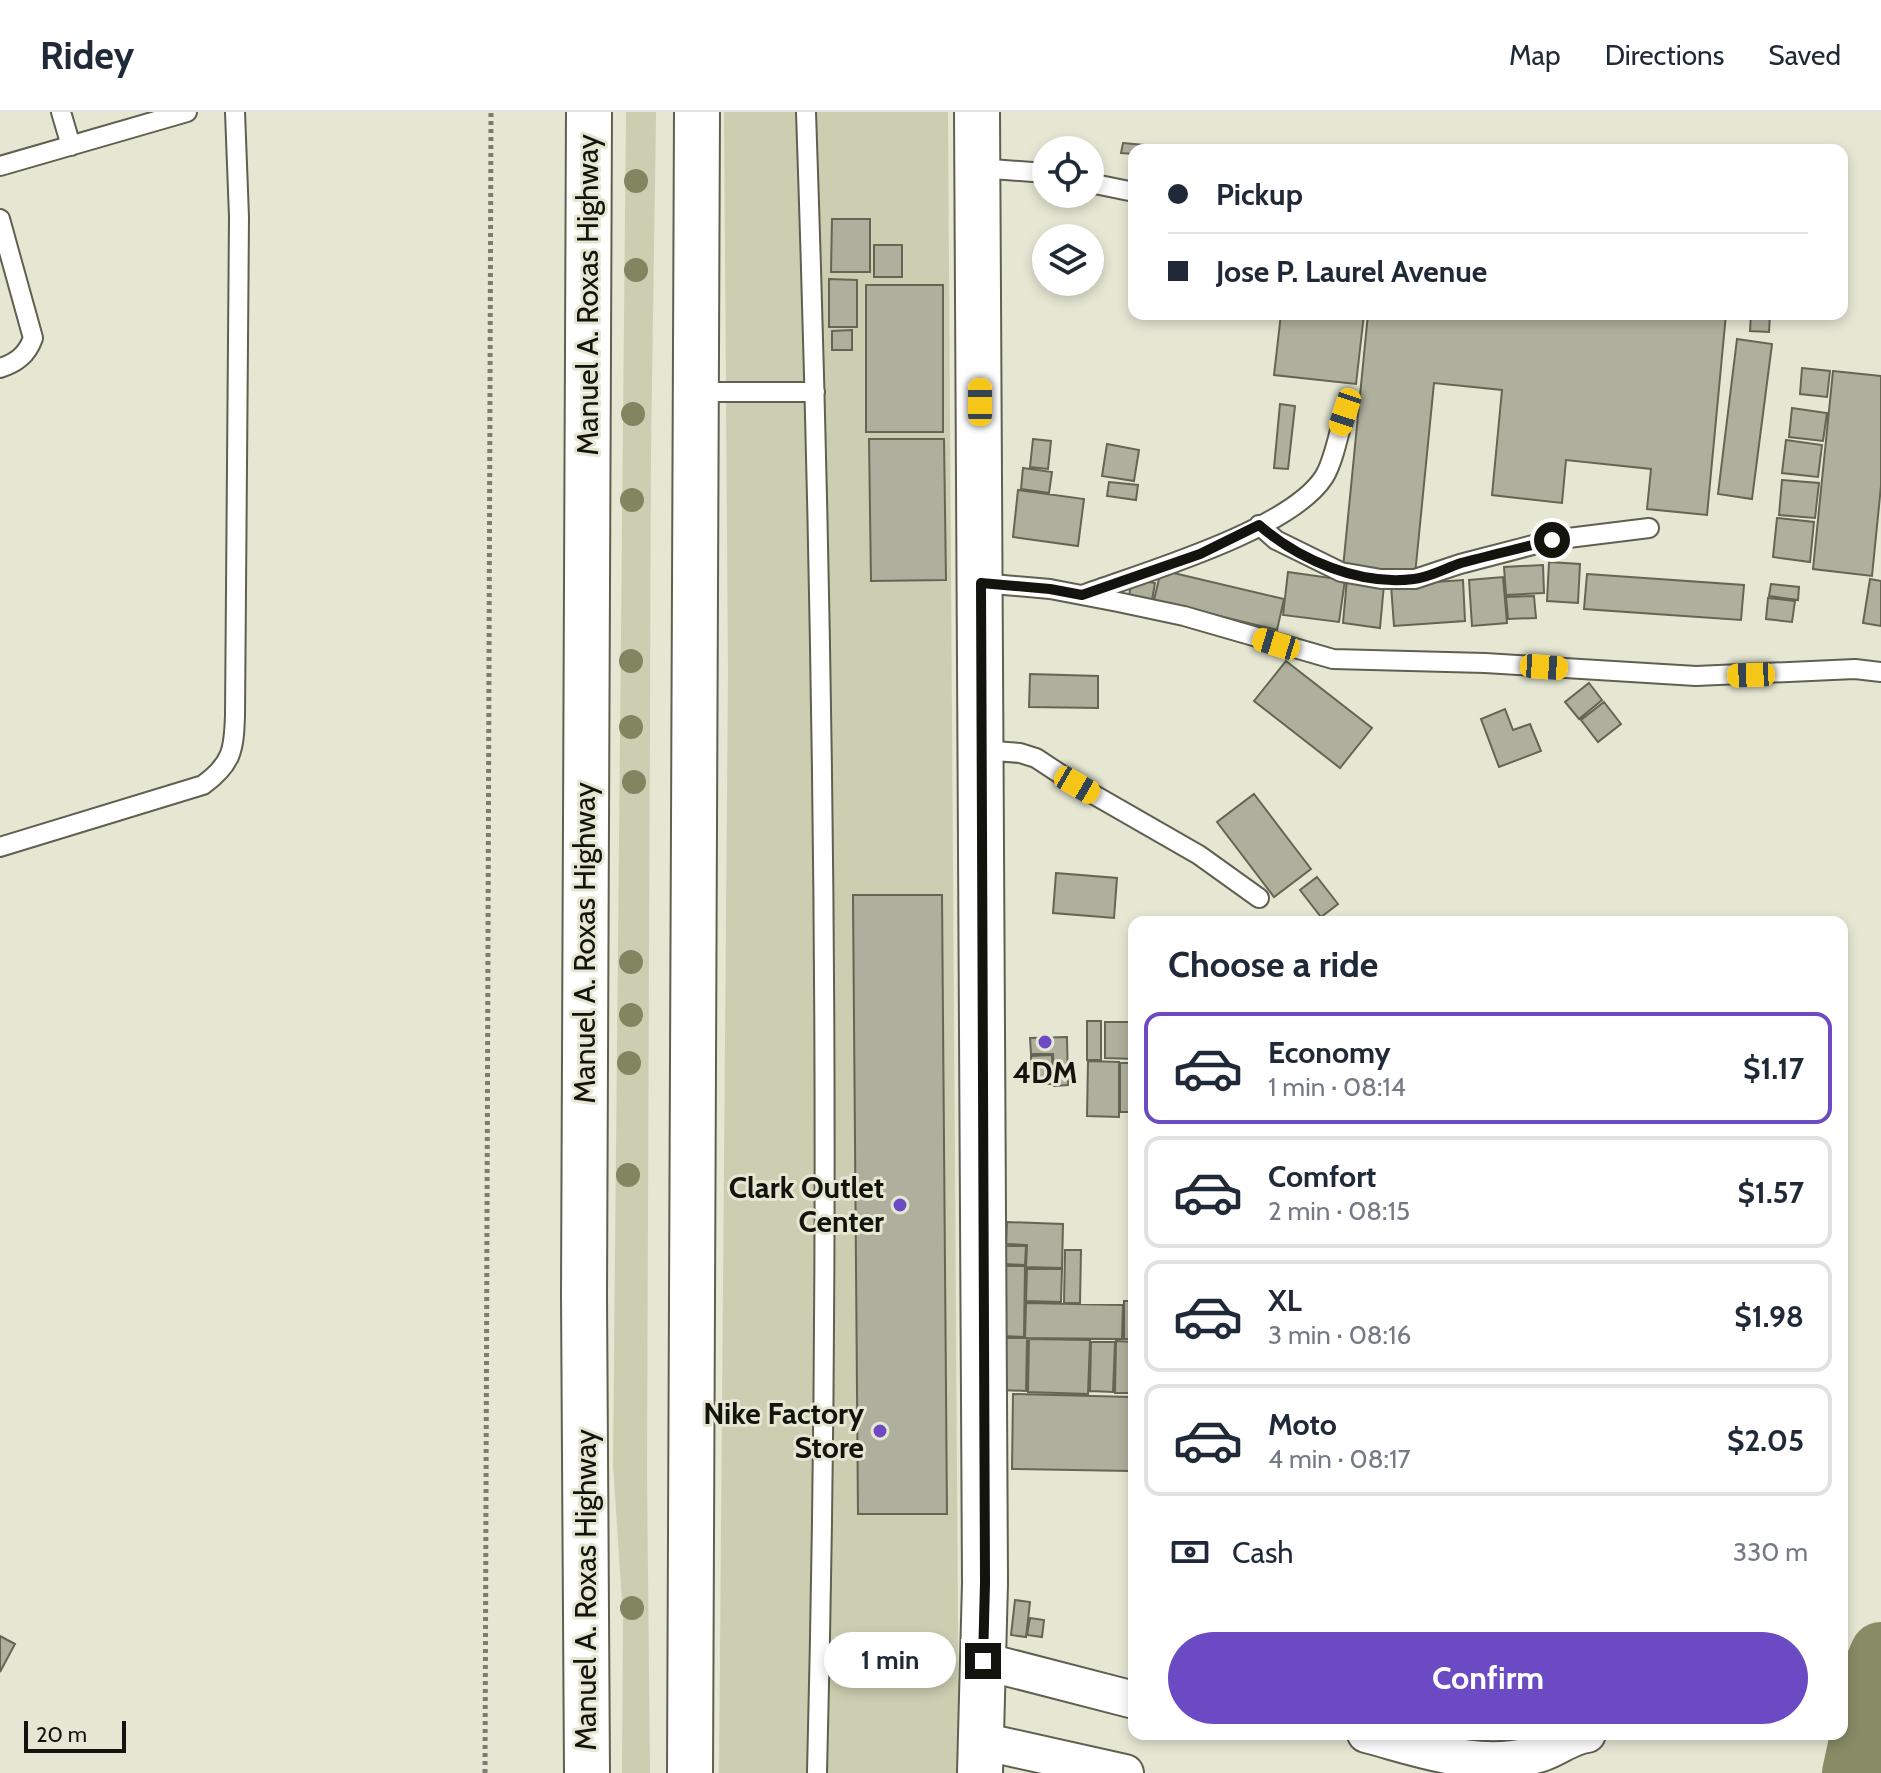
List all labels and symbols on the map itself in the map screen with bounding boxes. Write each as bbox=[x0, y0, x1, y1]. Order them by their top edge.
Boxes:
street label: Manuel A. Roxas Highway bbox=[569, 134, 606, 456]
car bbox=[968, 378, 992, 426]
car bbox=[1326, 385, 1364, 439]
route start bbox=[1534, 522, 1570, 558]
car bbox=[1250, 626, 1302, 662]
car bbox=[1519, 653, 1569, 681]
car bbox=[1727, 662, 1775, 688]
car bbox=[1050, 763, 1104, 807]
street label: Manuel A. Roxas Highway bbox=[566, 782, 603, 1104]
marker: 4DM bbox=[1036, 1033, 1054, 1051]
place label: 4DM bbox=[1012, 1054, 1078, 1091]
place label: Clark Outlet Center bbox=[729, 1169, 884, 1240]
marker: Clark Outlet Center bbox=[891, 1196, 909, 1214]
place label: Nike Factory Store bbox=[703, 1395, 865, 1466]
marker: Nike Factory Store bbox=[871, 1422, 889, 1440]
street label: Manuel A. Roxas Highway bbox=[567, 1429, 604, 1751]
callout: 1 min bbox=[823, 1633, 955, 1689]
route end bbox=[965, 1643, 1001, 1679]
scale bar bbox=[24, 1717, 126, 1753]

